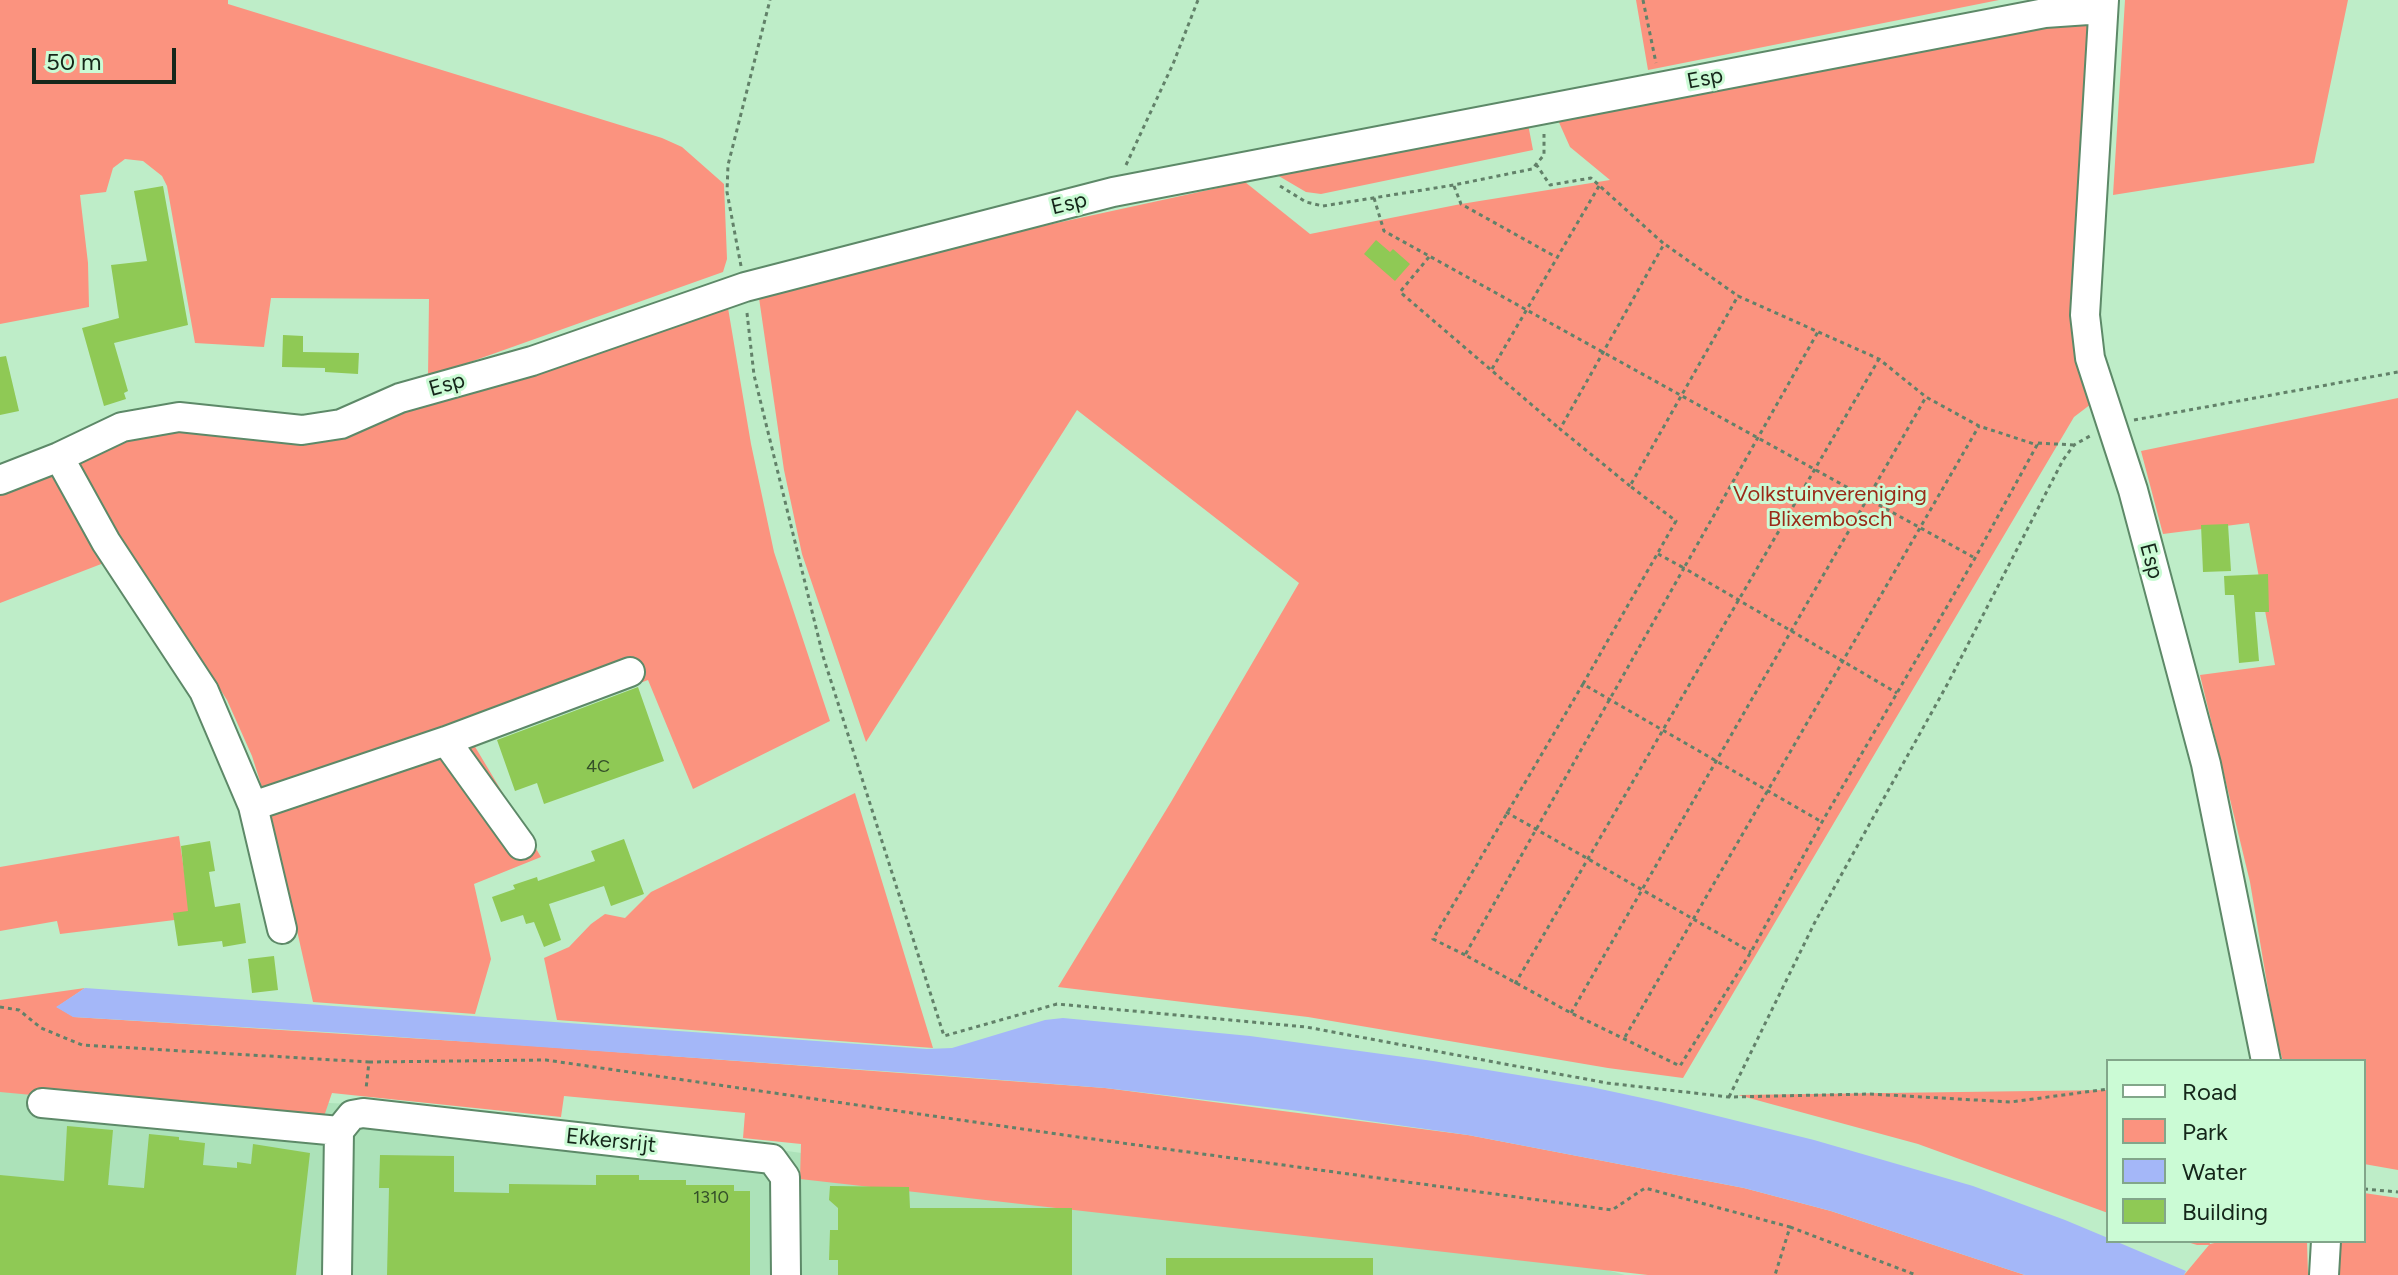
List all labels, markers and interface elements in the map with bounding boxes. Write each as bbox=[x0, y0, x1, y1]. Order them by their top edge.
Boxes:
scale bar bbox=[36, 32, 180, 82]
text: 50 m bbox=[46, 47, 102, 76]
street label: Esp bbox=[1685, 63, 1725, 95]
street label: Esp bbox=[1048, 187, 1090, 221]
street label: Esp bbox=[426, 367, 468, 403]
park label: Volkstuinvereniging Blixembosch bbox=[1733, 482, 1927, 534]
street label: Esp bbox=[2134, 540, 2168, 582]
house number: 4C bbox=[586, 756, 610, 778]
legend bbox=[2106, 1059, 2366, 1243]
text: Road bbox=[2182, 1077, 2237, 1106]
text: Park bbox=[2182, 1117, 2228, 1146]
street label: Ekkersrijt bbox=[565, 1123, 657, 1159]
text: Water bbox=[2182, 1157, 2247, 1186]
house number: 1310 bbox=[693, 1187, 729, 1209]
text: Building bbox=[2182, 1197, 2268, 1226]

